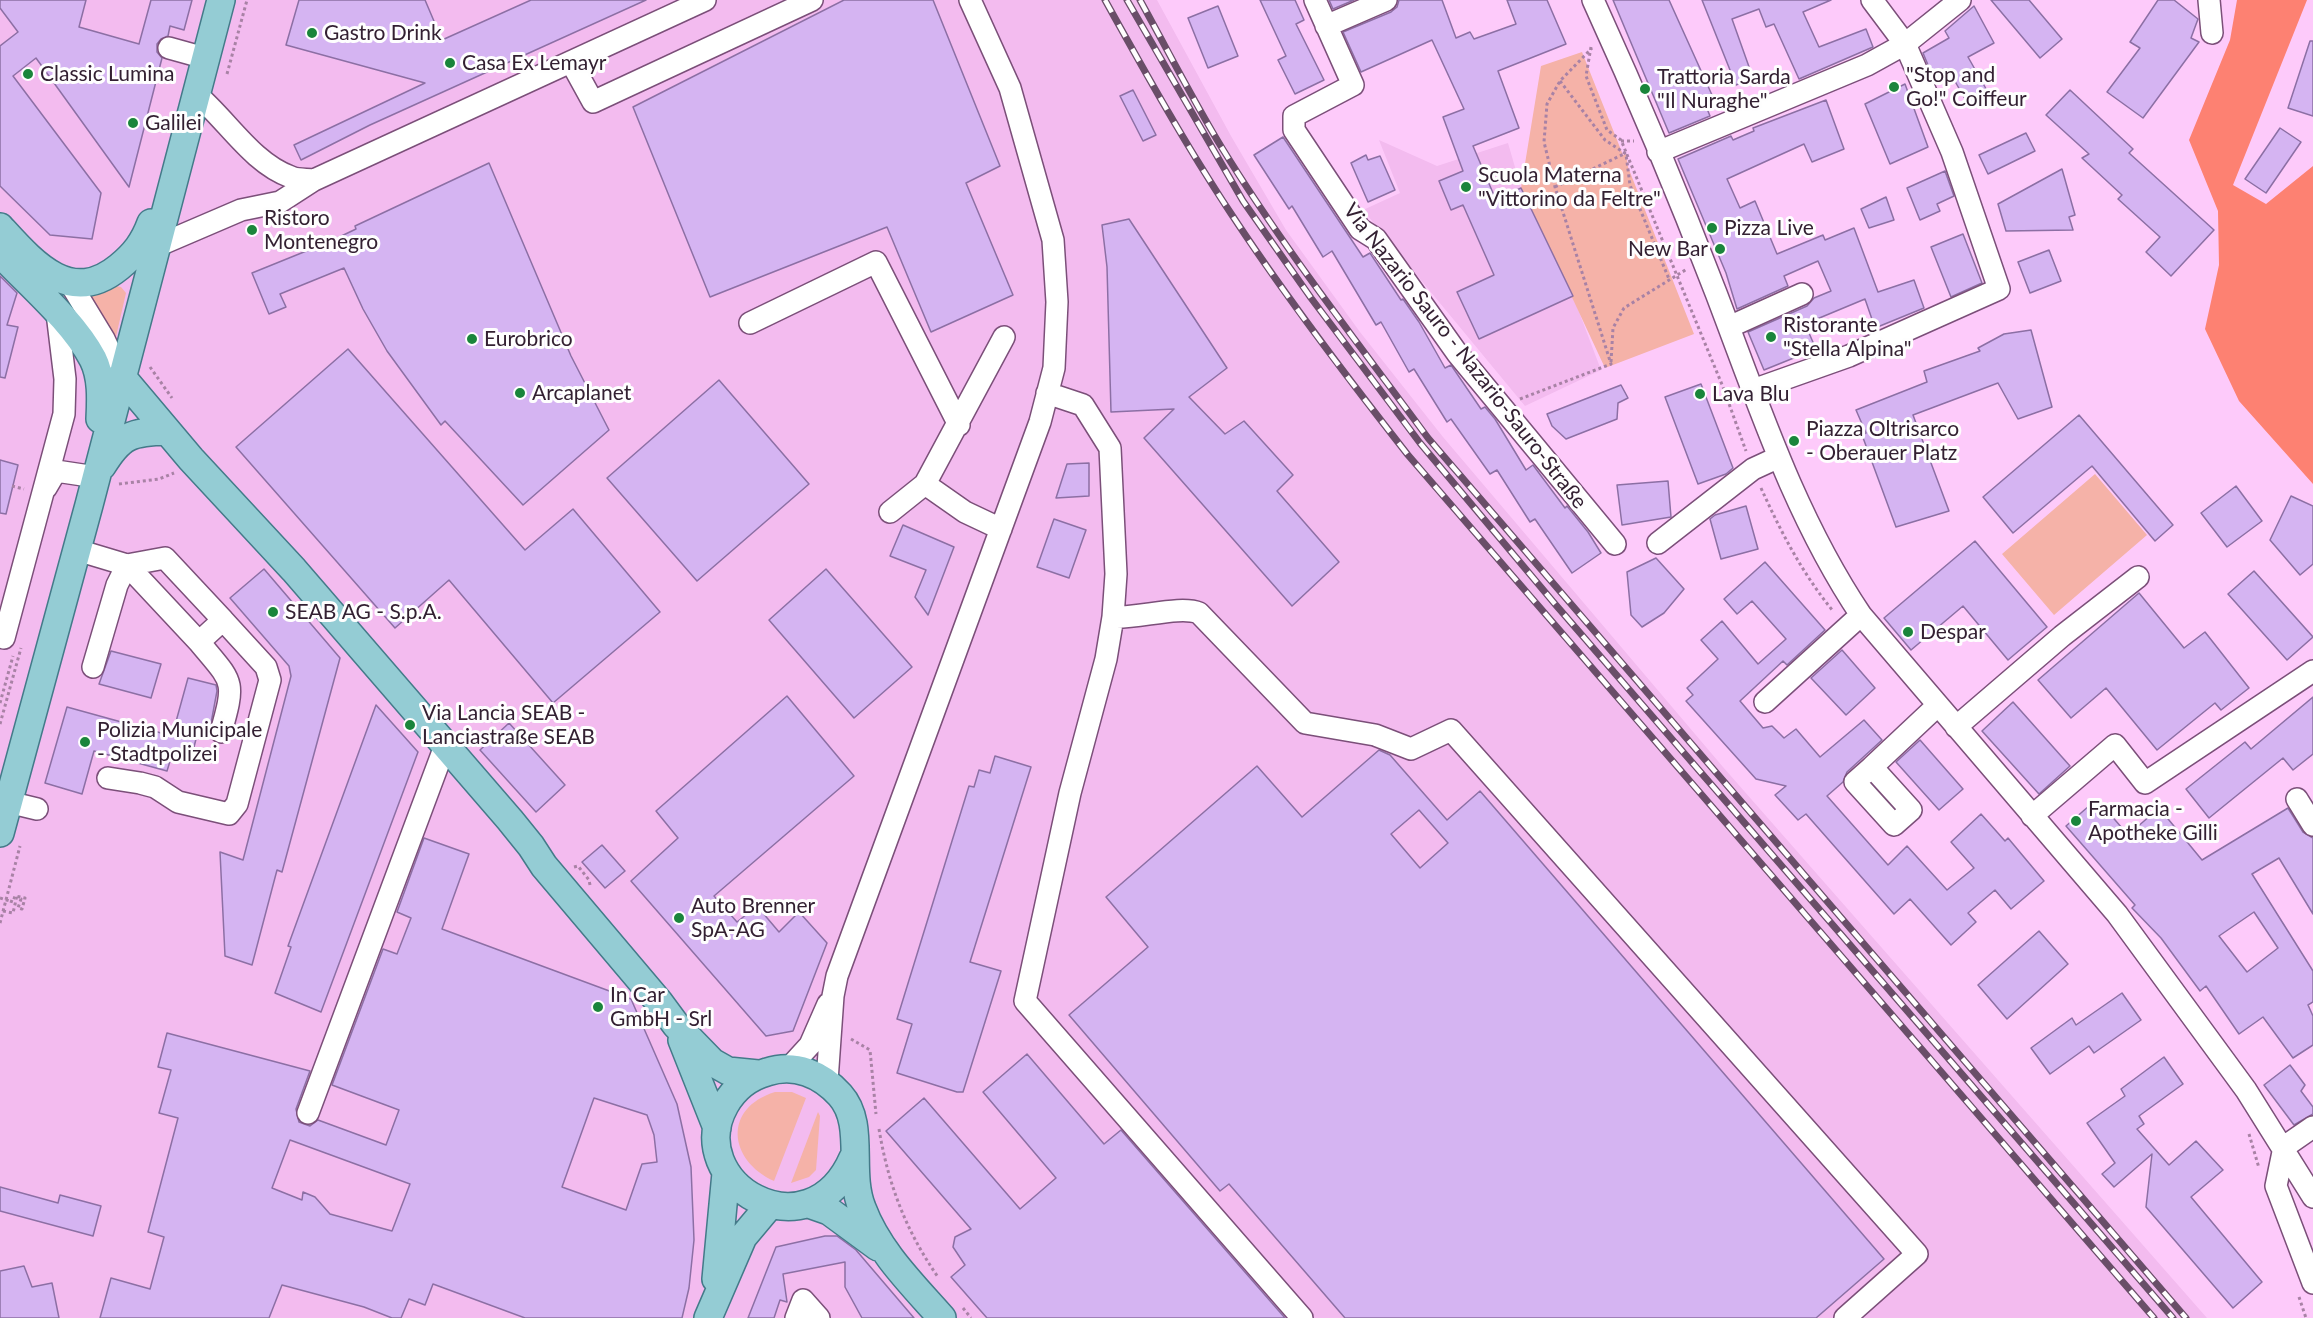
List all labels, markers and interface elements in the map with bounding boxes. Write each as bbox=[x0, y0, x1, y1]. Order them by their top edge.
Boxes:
place label: Gastro Drink bbox=[324, 20, 442, 46]
marker: Gastro Drink bbox=[305, 26, 319, 40]
place label: Casa Ex Lemayr bbox=[462, 50, 606, 76]
marker: Casa Ex Lemayr bbox=[443, 56, 457, 70]
place label: Classic Lumina bbox=[40, 61, 174, 87]
place label: "Stop and Go!" Coiffeur bbox=[1906, 62, 2027, 112]
place label: Trattoria Sarda "Il Nuraghe" bbox=[1657, 64, 1791, 114]
marker: Classic Lumina bbox=[21, 67, 35, 81]
marker: "Stop and Go!" Coiffeur bbox=[1887, 80, 1901, 94]
marker: Trattoria Sarda "Il Nuraghe" bbox=[1638, 82, 1652, 96]
place label: Galilei bbox=[145, 110, 202, 136]
marker: Galilei bbox=[126, 116, 140, 130]
place label: Scuola Materna "Vittorino da Feltre" bbox=[1478, 162, 1661, 212]
marker: Scuola Materna "Vittorino da Feltre" bbox=[1459, 180, 1473, 194]
street label: Via Nazario Sauro - Nazario-Sauro-Straße bbox=[1338, 198, 1592, 514]
place label: Ristoro Montenegro bbox=[264, 205, 378, 255]
place label: Pizza Live bbox=[1724, 215, 1814, 241]
marker: Pizza Live bbox=[1705, 221, 1719, 235]
marker: Ristoro Montenegro bbox=[245, 223, 259, 237]
place label: New Bar bbox=[1628, 236, 1708, 262]
marker: New Bar bbox=[1713, 242, 1727, 256]
place label: Ristorante "Stella Alpina" bbox=[1783, 312, 1912, 362]
place label: Eurobrico bbox=[484, 326, 573, 352]
marker: Ristorante "Stella Alpina" bbox=[1764, 330, 1778, 344]
marker: Eurobrico bbox=[465, 332, 479, 346]
place label: Arcaplanet bbox=[532, 380, 631, 406]
place label: Lava Blu bbox=[1712, 381, 1789, 407]
marker: Arcaplanet bbox=[513, 386, 527, 400]
marker: Lava Blu bbox=[1693, 387, 1707, 401]
place label: Piazza Oltrisarco - Oberauer Platz bbox=[1806, 416, 1959, 466]
marker: Piazza Oltrisarco - Oberauer Platz bbox=[1787, 434, 1801, 448]
place label: SEAB AG - S.p.A. bbox=[285, 599, 442, 625]
marker: SEAB AG - S.p.A. bbox=[266, 605, 280, 619]
place label: Despar bbox=[1920, 619, 1986, 645]
marker: Despar bbox=[1901, 625, 1915, 639]
place label: Via Lancia SEAB - Lanciastraße SEAB bbox=[422, 700, 595, 750]
place label: Polizia Municipale - Stadtpolizei bbox=[97, 717, 262, 767]
marker: Via Lancia SEAB - Lanciastraße SEAB bbox=[403, 718, 417, 732]
marker: Polizia Municipale - Stadtpolizei bbox=[78, 735, 92, 749]
place label: Farmacia - Apotheke Gilli bbox=[2088, 796, 2218, 846]
marker: Farmacia - Apotheke Gilli bbox=[2069, 814, 2083, 828]
place label: Auto Brenner SpA-AG bbox=[691, 893, 815, 943]
marker: Auto Brenner SpA-AG bbox=[672, 911, 686, 925]
place label: In Car GmbH - Srl bbox=[610, 982, 712, 1032]
marker: In Car GmbH - Srl bbox=[591, 1000, 605, 1014]

